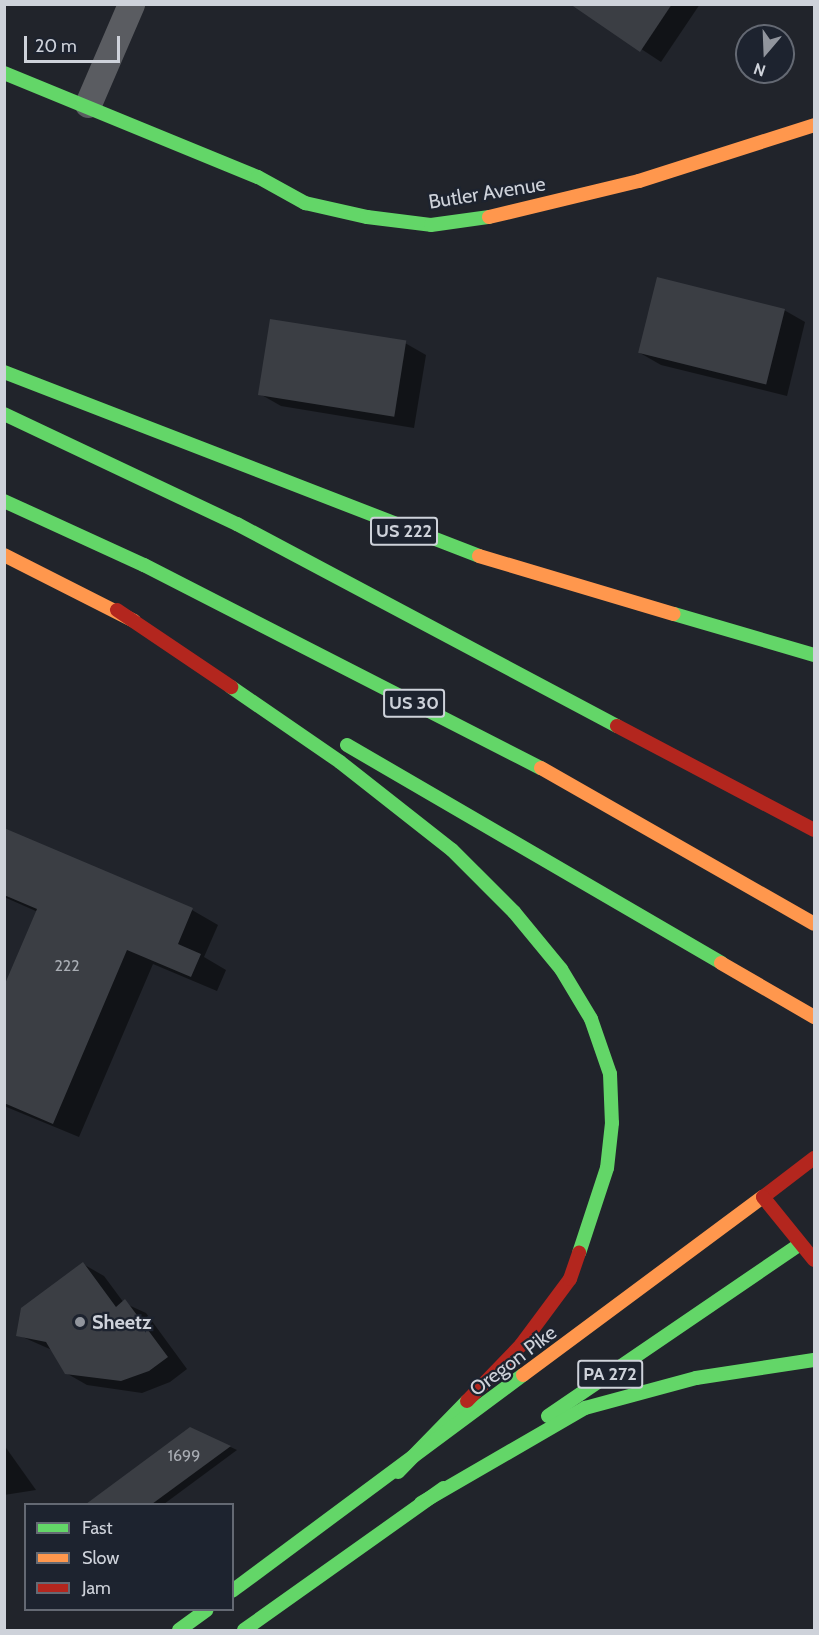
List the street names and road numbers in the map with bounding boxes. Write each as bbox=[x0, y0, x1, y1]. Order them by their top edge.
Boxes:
street label: Butler Avenue bbox=[427, 172, 547, 214]
road number: US 222 bbox=[370, 516, 438, 546]
road number: US 30 bbox=[382, 688, 446, 718]
street label: Oregon Pike bbox=[465, 1321, 561, 1401]
road number: PA 272 bbox=[577, 1359, 643, 1389]

